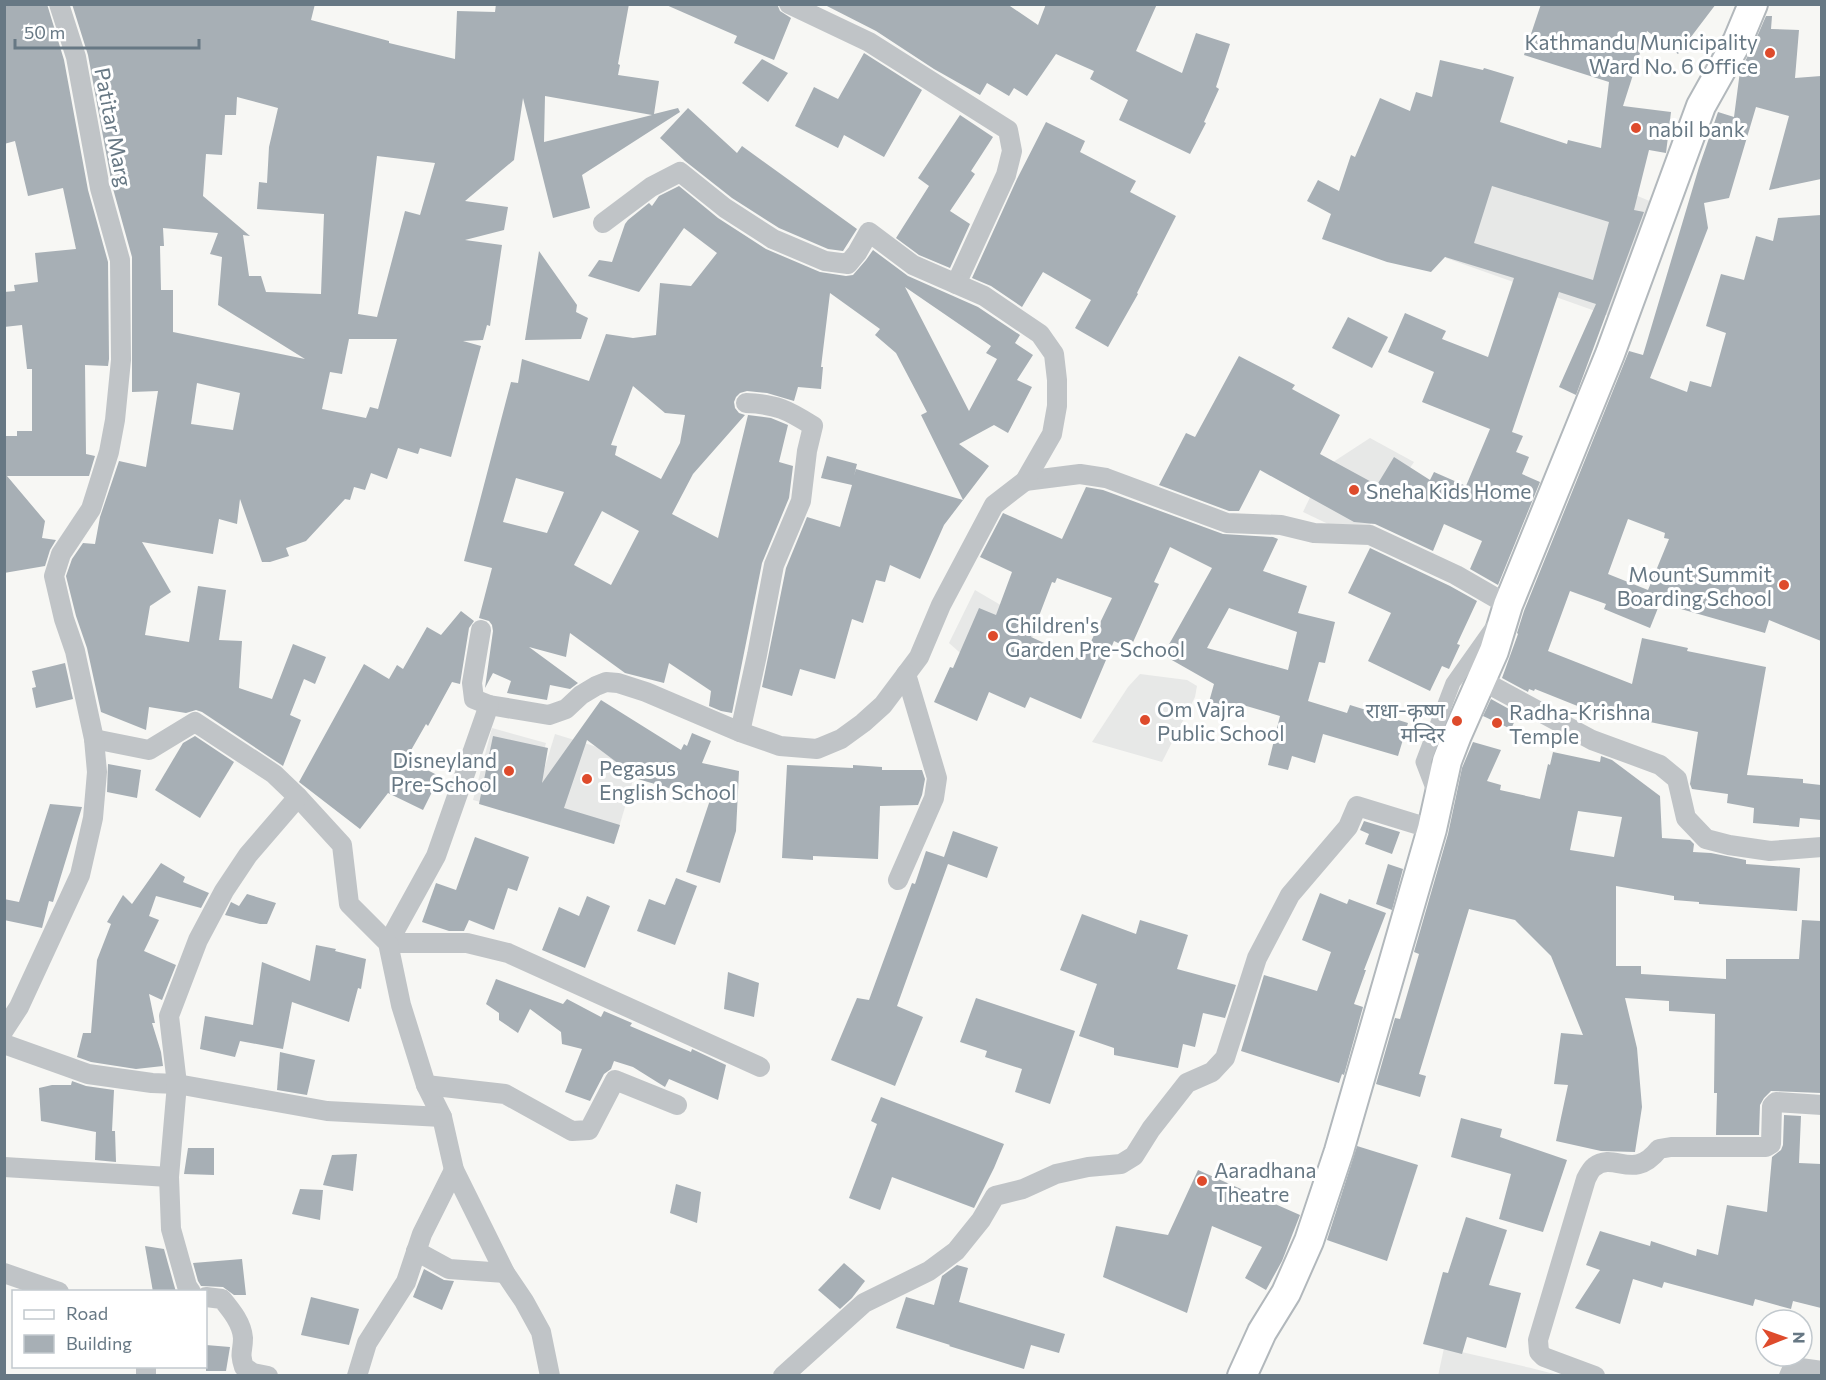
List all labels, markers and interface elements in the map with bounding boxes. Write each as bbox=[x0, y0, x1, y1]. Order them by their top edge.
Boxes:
scale bar bbox=[15, 12, 200, 50]
text: 50 m bbox=[24, 21, 65, 43]
place label: Kathmandu Municipality Ward No. 6 Office bbox=[1524, 29, 1758, 78]
marker: Kathmandu Municipality Ward No. 6 Office bbox=[1763, 46, 1777, 60]
street label: Patitar Marg bbox=[90, 65, 138, 189]
place label: nabil bank bbox=[1648, 116, 1745, 141]
marker: nabil bank bbox=[1629, 121, 1643, 135]
place label: Sneha Kids Home bbox=[1366, 478, 1531, 503]
marker: Sneha Kids Home bbox=[1347, 483, 1361, 497]
place label: Mount Summit Boarding School bbox=[1617, 561, 1772, 610]
marker: Mount Summit Boarding School bbox=[1777, 578, 1791, 592]
place label: Children's Garden Pre-School bbox=[1005, 612, 1185, 661]
marker: Children's Garden Pre-School bbox=[986, 629, 1000, 643]
place label: Om Vajra Public School bbox=[1157, 696, 1285, 745]
place label: राधा-कृष्ण मन्दिर bbox=[1366, 697, 1446, 746]
place label: Radha-Krishna Temple bbox=[1509, 699, 1651, 748]
marker: Om Vajra Public School bbox=[1138, 713, 1152, 727]
marker: राधा-कृष्ण मन्दिर bbox=[1450, 714, 1464, 728]
marker: Radha-Krishna Temple bbox=[1490, 716, 1504, 730]
place label: Disneyland Pre-School bbox=[391, 747, 497, 796]
place label: Pegasus English School bbox=[599, 755, 736, 804]
marker: Disneyland Pre-School bbox=[502, 764, 516, 778]
marker: Pegasus English School bbox=[580, 772, 594, 786]
place label: Aaradhana Theatre bbox=[1214, 1157, 1317, 1206]
marker: Aaradhana Theatre bbox=[1195, 1174, 1209, 1188]
legend bbox=[12, 1290, 207, 1368]
text: Road bbox=[66, 1302, 108, 1324]
north arrow bbox=[1754, 1308, 1814, 1368]
text: Building bbox=[66, 1332, 132, 1354]
text: N bbox=[1790, 1332, 1809, 1344]

